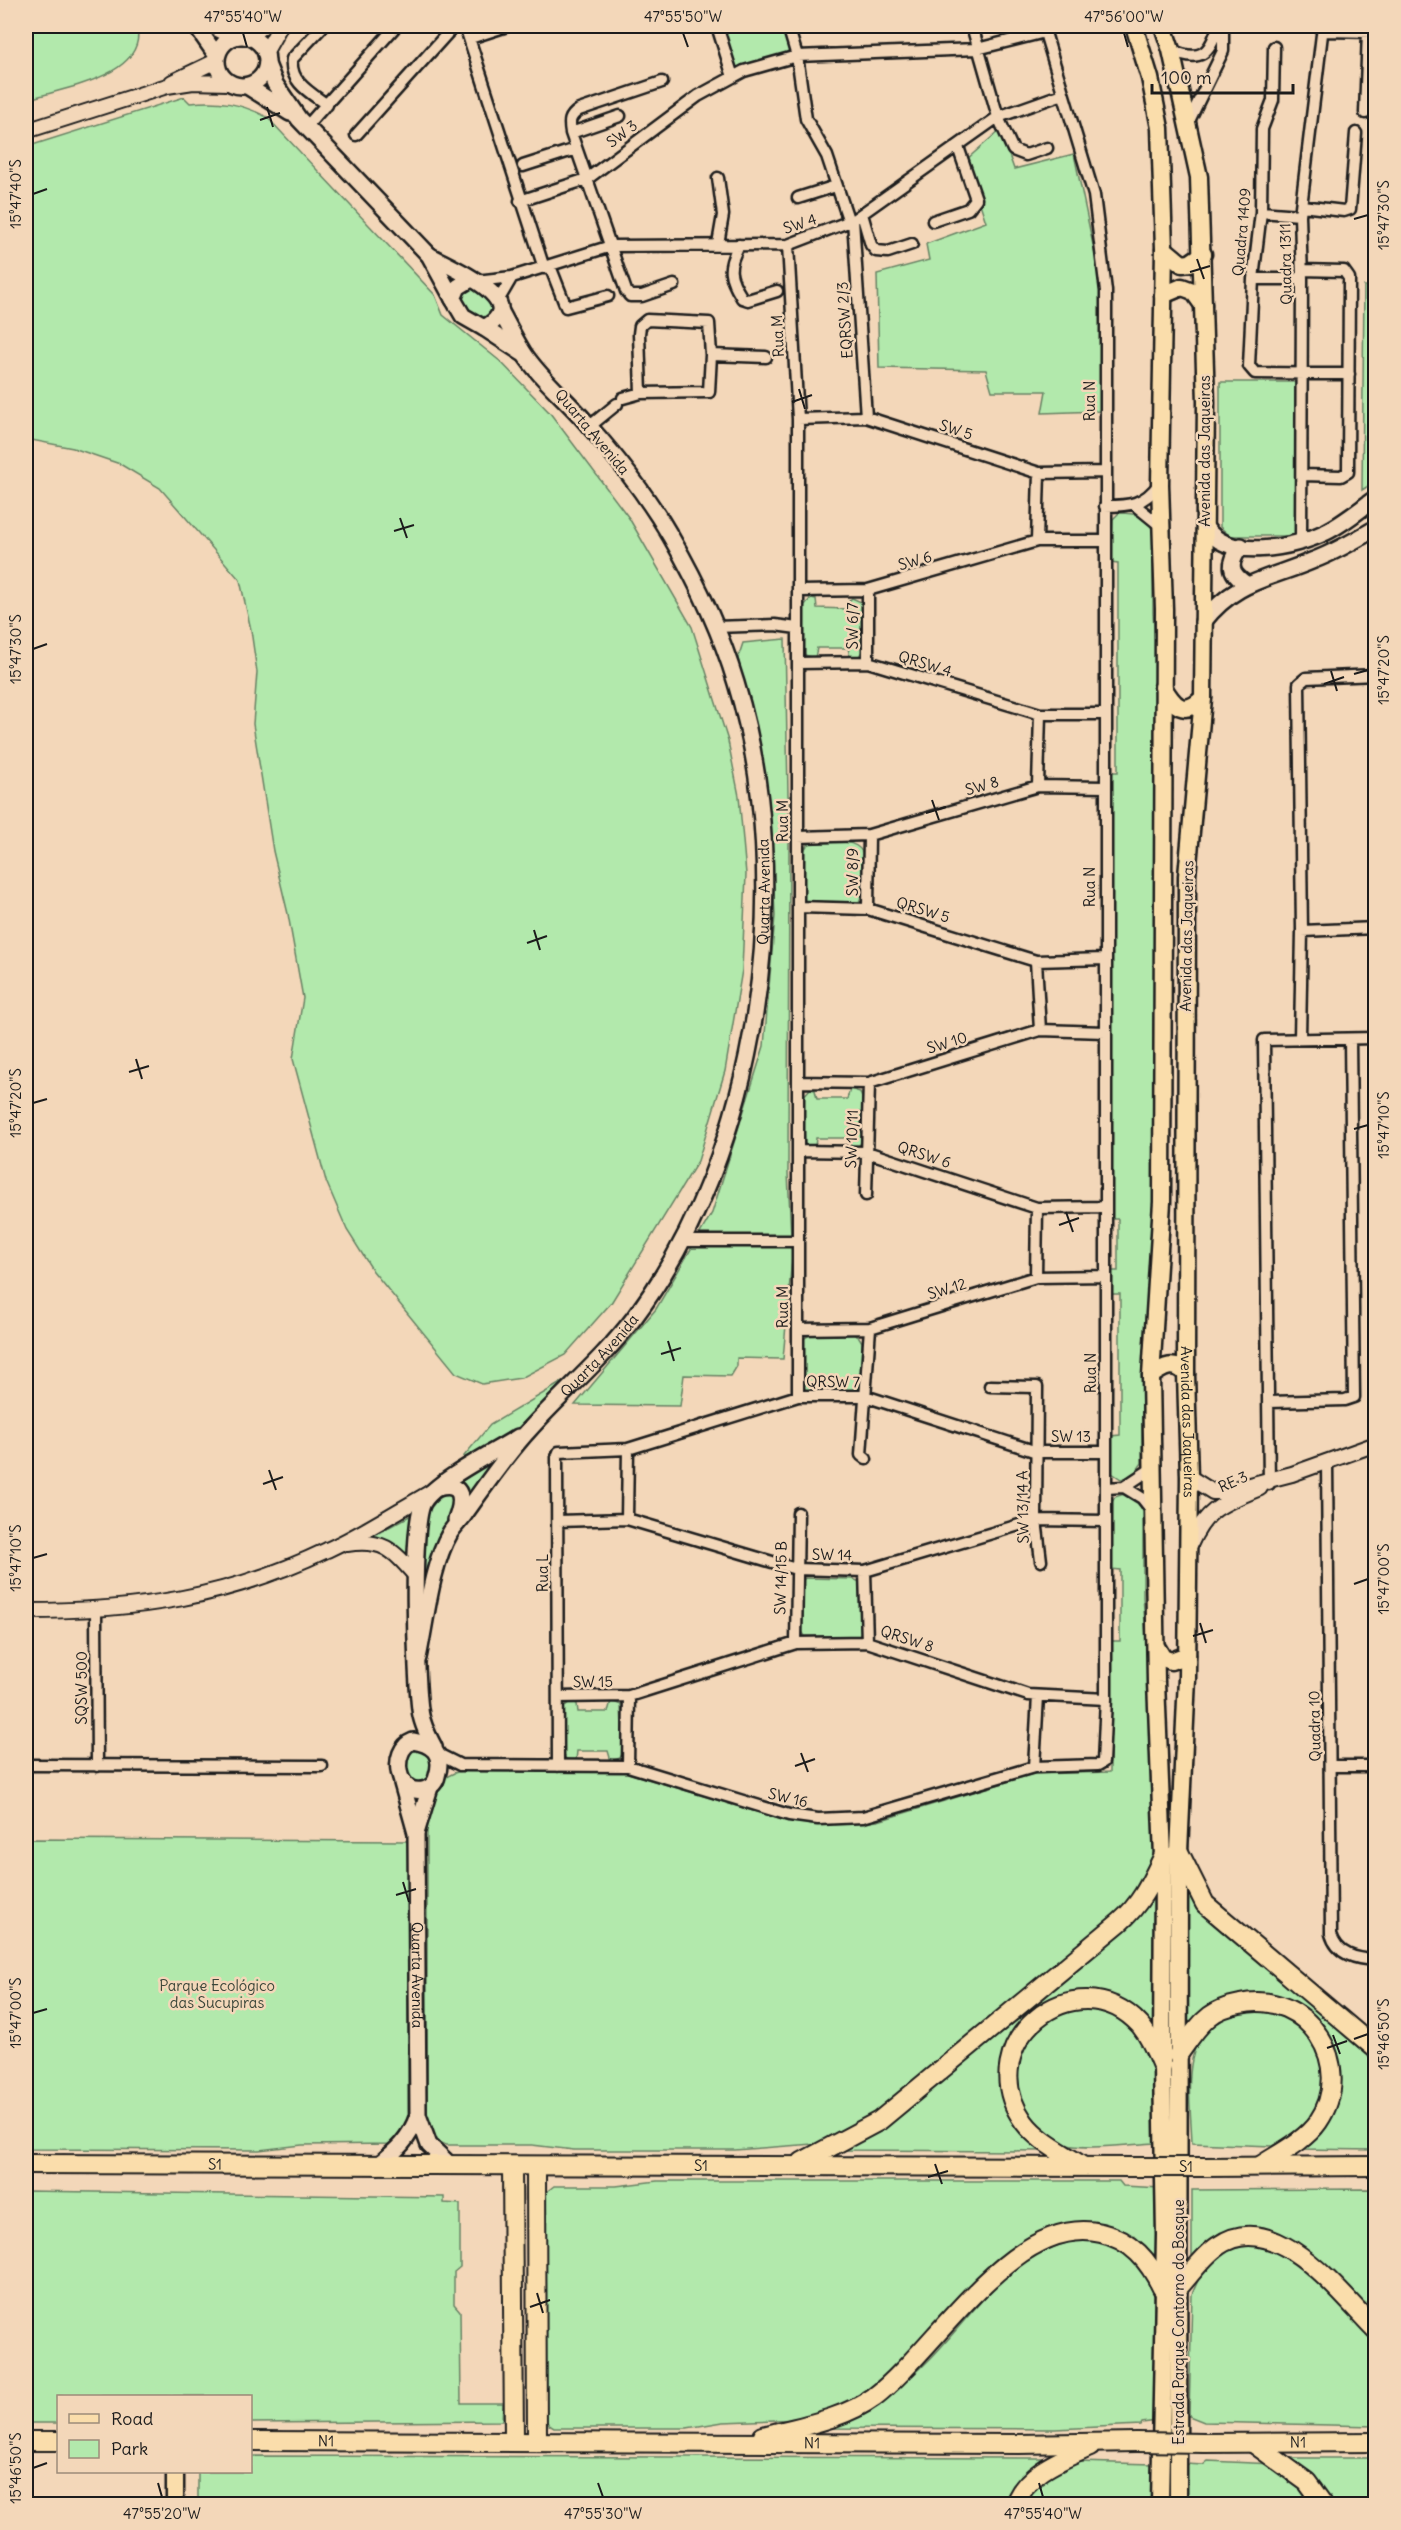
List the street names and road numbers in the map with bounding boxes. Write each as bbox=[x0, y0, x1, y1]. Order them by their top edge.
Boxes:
street label: SW 3 bbox=[602, 116, 641, 151]
street label: Quadra 1409 bbox=[1228, 187, 1255, 277]
street label: SW 4 bbox=[781, 209, 819, 238]
street label: Quadra 1311 bbox=[1275, 223, 1296, 305]
street label: EQRSW 2/3 bbox=[832, 281, 857, 359]
street label: Rua M bbox=[767, 314, 788, 358]
street label: Avenida das Jaqueiras bbox=[1195, 375, 1214, 527]
street label: Rua N bbox=[1080, 381, 1099, 421]
street label: Quarta Avenida bbox=[551, 385, 634, 479]
street label: SW 5 bbox=[937, 415, 975, 444]
street label: SW 6 bbox=[896, 547, 934, 574]
street label: SW 6/7 bbox=[843, 603, 862, 650]
street label: QRSW 4 bbox=[896, 646, 955, 681]
street label: SW 8 bbox=[963, 772, 1001, 799]
street label: Rua M bbox=[773, 800, 792, 842]
street label: Quarta Avenida bbox=[753, 838, 774, 946]
street label: SW 8/9 bbox=[843, 848, 862, 896]
street label: Avenida das Jaqueiras bbox=[1176, 860, 1197, 1012]
street label: Rua N bbox=[1080, 867, 1099, 907]
street label: QRSW 5 bbox=[894, 892, 952, 927]
street label: SW 10 bbox=[924, 1027, 969, 1058]
street label: SW 10/11 bbox=[841, 1109, 862, 1169]
street label: QRSW 6 bbox=[895, 1137, 953, 1172]
street label: SW 12 bbox=[925, 1274, 969, 1303]
street label: Rua M bbox=[773, 1286, 792, 1328]
street label: Quarta Avenida bbox=[556, 1310, 643, 1401]
street label: Avenida das Jaqueiras bbox=[1177, 1346, 1199, 1498]
street label: Rua N bbox=[1081, 1353, 1100, 1393]
street label: QRSW 7 bbox=[806, 1372, 860, 1391]
street label: SW 13 bbox=[1051, 1427, 1091, 1446]
street label: RE 3 bbox=[1215, 1467, 1251, 1496]
street label: SW 13/14 A bbox=[1012, 1470, 1033, 1544]
street label: SW 14/15 B bbox=[770, 1541, 791, 1615]
street label: SW 14 bbox=[812, 1545, 853, 1564]
street label: Rua L bbox=[533, 1554, 552, 1592]
street label: QRSW 8 bbox=[878, 1621, 936, 1656]
street label: SQSW 500 bbox=[72, 1651, 91, 1725]
street label: SW 15 bbox=[573, 1672, 613, 1691]
street label: Quadra 10 bbox=[1304, 1690, 1325, 1762]
street label: SW 16 bbox=[766, 1784, 810, 1811]
street label: Quarta Avenida bbox=[408, 1922, 427, 2029]
street label: S1 bbox=[208, 2154, 222, 2174]
street label: S1 bbox=[694, 2156, 708, 2175]
street label: S1 bbox=[1179, 2157, 1193, 2176]
street label: Estrada Parque Contorno do Bosque bbox=[1169, 2199, 1188, 2445]
street label: N1 bbox=[318, 2431, 334, 2450]
street label: N1 bbox=[1290, 2432, 1306, 2452]
street label: N1 bbox=[804, 2433, 820, 2452]

